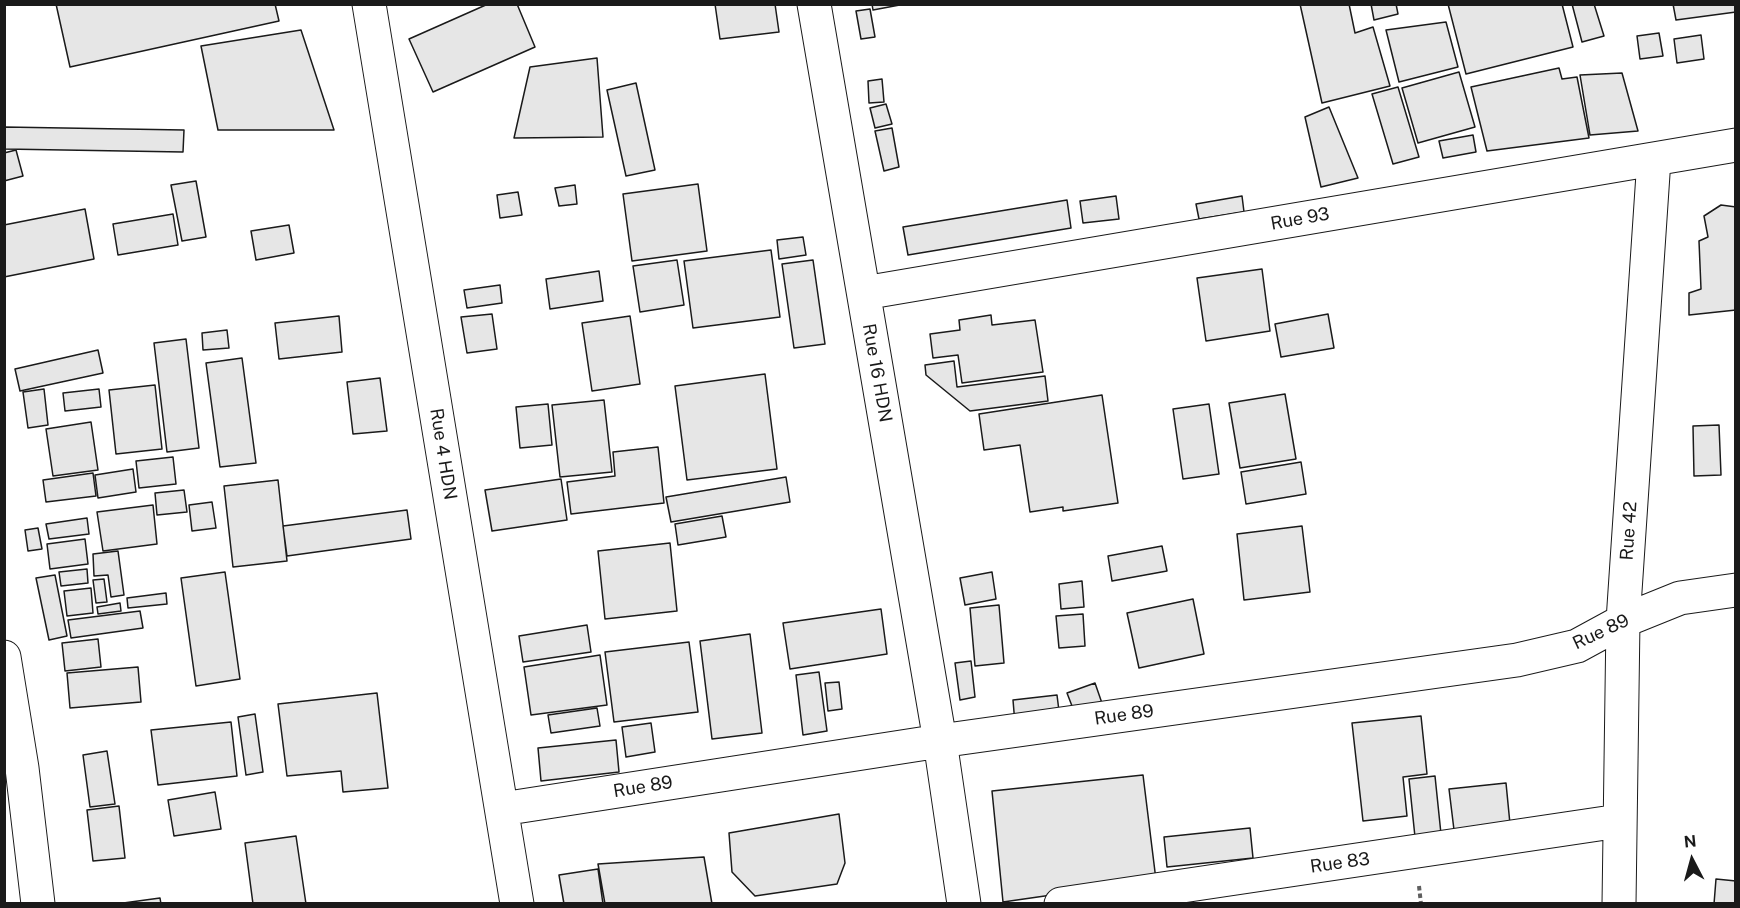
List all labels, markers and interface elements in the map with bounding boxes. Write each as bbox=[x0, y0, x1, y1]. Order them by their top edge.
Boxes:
street label: Rue 93 bbox=[1269, 203, 1331, 235]
street label: Rue 16 HDN bbox=[858, 322, 896, 424]
street label: Rue 4 HDN bbox=[425, 407, 461, 501]
street label: Rue 42 bbox=[1616, 501, 1642, 561]
street label: Rue 89 bbox=[1569, 610, 1633, 654]
street label: Rue 89 bbox=[1093, 700, 1155, 730]
street label: Rue 89 bbox=[612, 772, 674, 802]
north arrow bbox=[1662, 830, 1722, 890]
text: N bbox=[1683, 832, 1697, 852]
street label: Rue 83 bbox=[1309, 848, 1371, 878]

